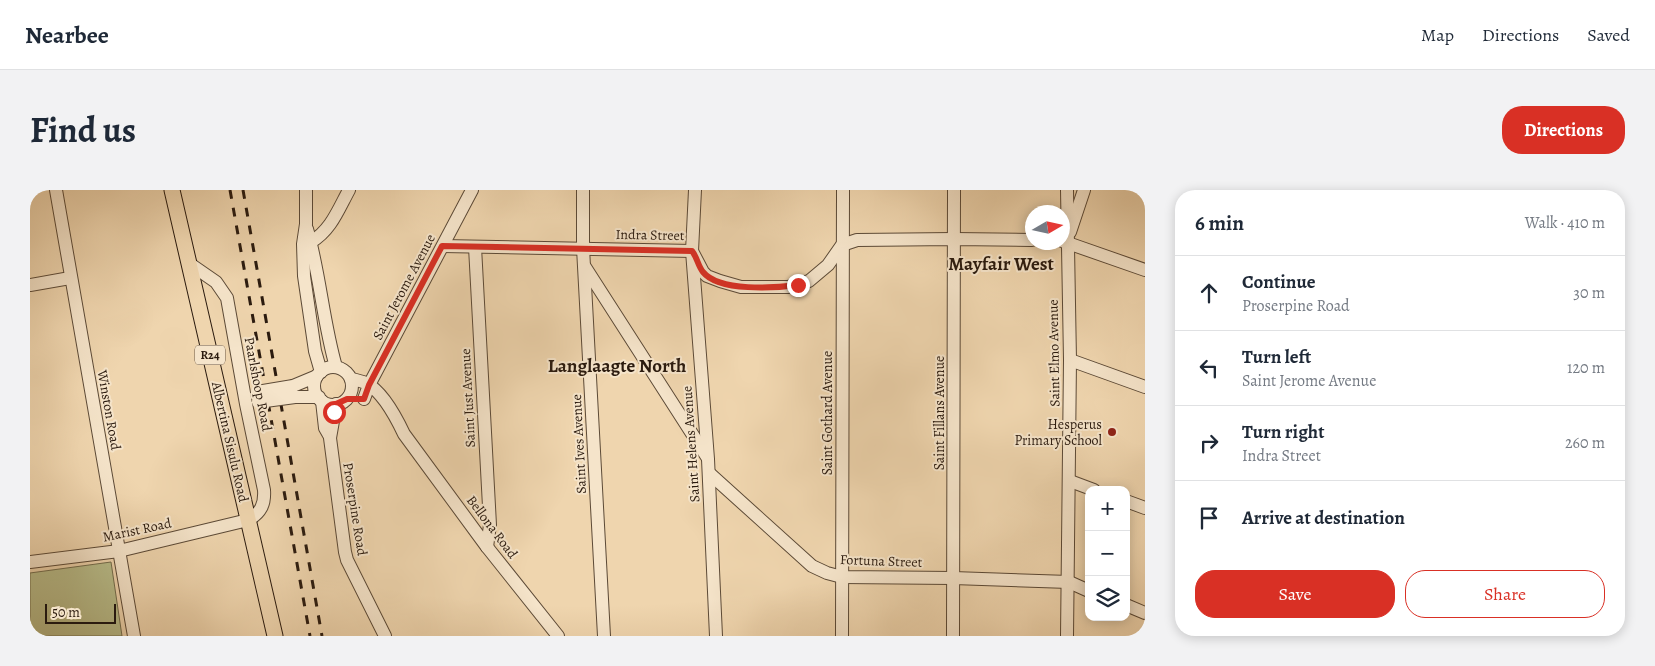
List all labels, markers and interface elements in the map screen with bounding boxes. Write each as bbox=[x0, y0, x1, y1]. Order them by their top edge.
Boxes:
text: Nearbee bbox=[25, 19, 109, 51]
text: Map bbox=[1421, 23, 1454, 47]
text: Directions bbox=[1482, 23, 1559, 47]
text: Saved bbox=[1587, 23, 1630, 47]
text: Find us bbox=[30, 106, 136, 154]
button: Directions bbox=[1502, 106, 1625, 154]
north arrow bbox=[1025, 205, 1070, 250]
text: 6 min bbox=[1195, 209, 1244, 237]
text: Walk · 410 m bbox=[1525, 212, 1605, 234]
street label: Indra Street bbox=[615, 225, 685, 245]
street label: Saint Jerome Avenue bbox=[368, 231, 440, 343]
district label: Mayfair West bbox=[948, 251, 1054, 277]
text: Continue bbox=[1242, 269, 1316, 295]
route end bbox=[787, 274, 810, 297]
icon: ahead bbox=[1195, 279, 1223, 307]
text: 30 m bbox=[1573, 282, 1605, 304]
text: Proserpine Road bbox=[1242, 295, 1350, 317]
street label: Saint Elmo Avenue bbox=[1044, 299, 1064, 407]
street label: Paarlshoop Road bbox=[240, 335, 277, 433]
text: Turn left bbox=[1242, 344, 1311, 370]
road number: R24 bbox=[195, 346, 225, 364]
street label: Saint Just Avenue bbox=[456, 348, 480, 448]
street label: Saint Gothard Avenue bbox=[818, 351, 837, 475]
district label: Langlaagte North bbox=[548, 353, 686, 379]
icon: left bbox=[1195, 354, 1223, 382]
street label: Saint Fillans Avenue bbox=[930, 356, 949, 470]
text: 120 m bbox=[1567, 357, 1605, 379]
street label: Winston Road bbox=[92, 368, 125, 452]
text: Saint Jerome Avenue bbox=[1242, 370, 1376, 392]
street label: Albertina Sisulu Road bbox=[207, 379, 253, 504]
street label: Saint Helens Avenue bbox=[677, 385, 705, 503]
street label: Saint Ives Avenue bbox=[567, 394, 591, 494]
route start bbox=[323, 401, 346, 424]
place label: Hesperus Primary School bbox=[1014, 415, 1103, 450]
text: Turn right bbox=[1242, 419, 1324, 445]
marker: Hesperus Primary School bbox=[1106, 426, 1118, 438]
icon: right bbox=[1195, 429, 1223, 457]
text: 260 m bbox=[1565, 432, 1605, 454]
text: Indra Street bbox=[1242, 445, 1321, 467]
street label: Proserpine Road bbox=[338, 461, 372, 557]
map controls bbox=[1085, 486, 1130, 621]
button: + bbox=[1085, 486, 1130, 531]
street label: Bellona Road bbox=[462, 492, 522, 563]
icon: arrive bbox=[1195, 504, 1223, 532]
text: Arrive at destination bbox=[1242, 505, 1405, 531]
street label: Marist Road bbox=[101, 513, 174, 547]
button: − bbox=[1085, 531, 1130, 576]
street label: Fortuna Street bbox=[839, 550, 923, 572]
button: Save bbox=[1195, 570, 1395, 618]
button: Share bbox=[1405, 570, 1605, 618]
button: layers bbox=[1085, 576, 1130, 621]
scale bar bbox=[45, 601, 116, 624]
text: 50 m bbox=[52, 603, 80, 622]

